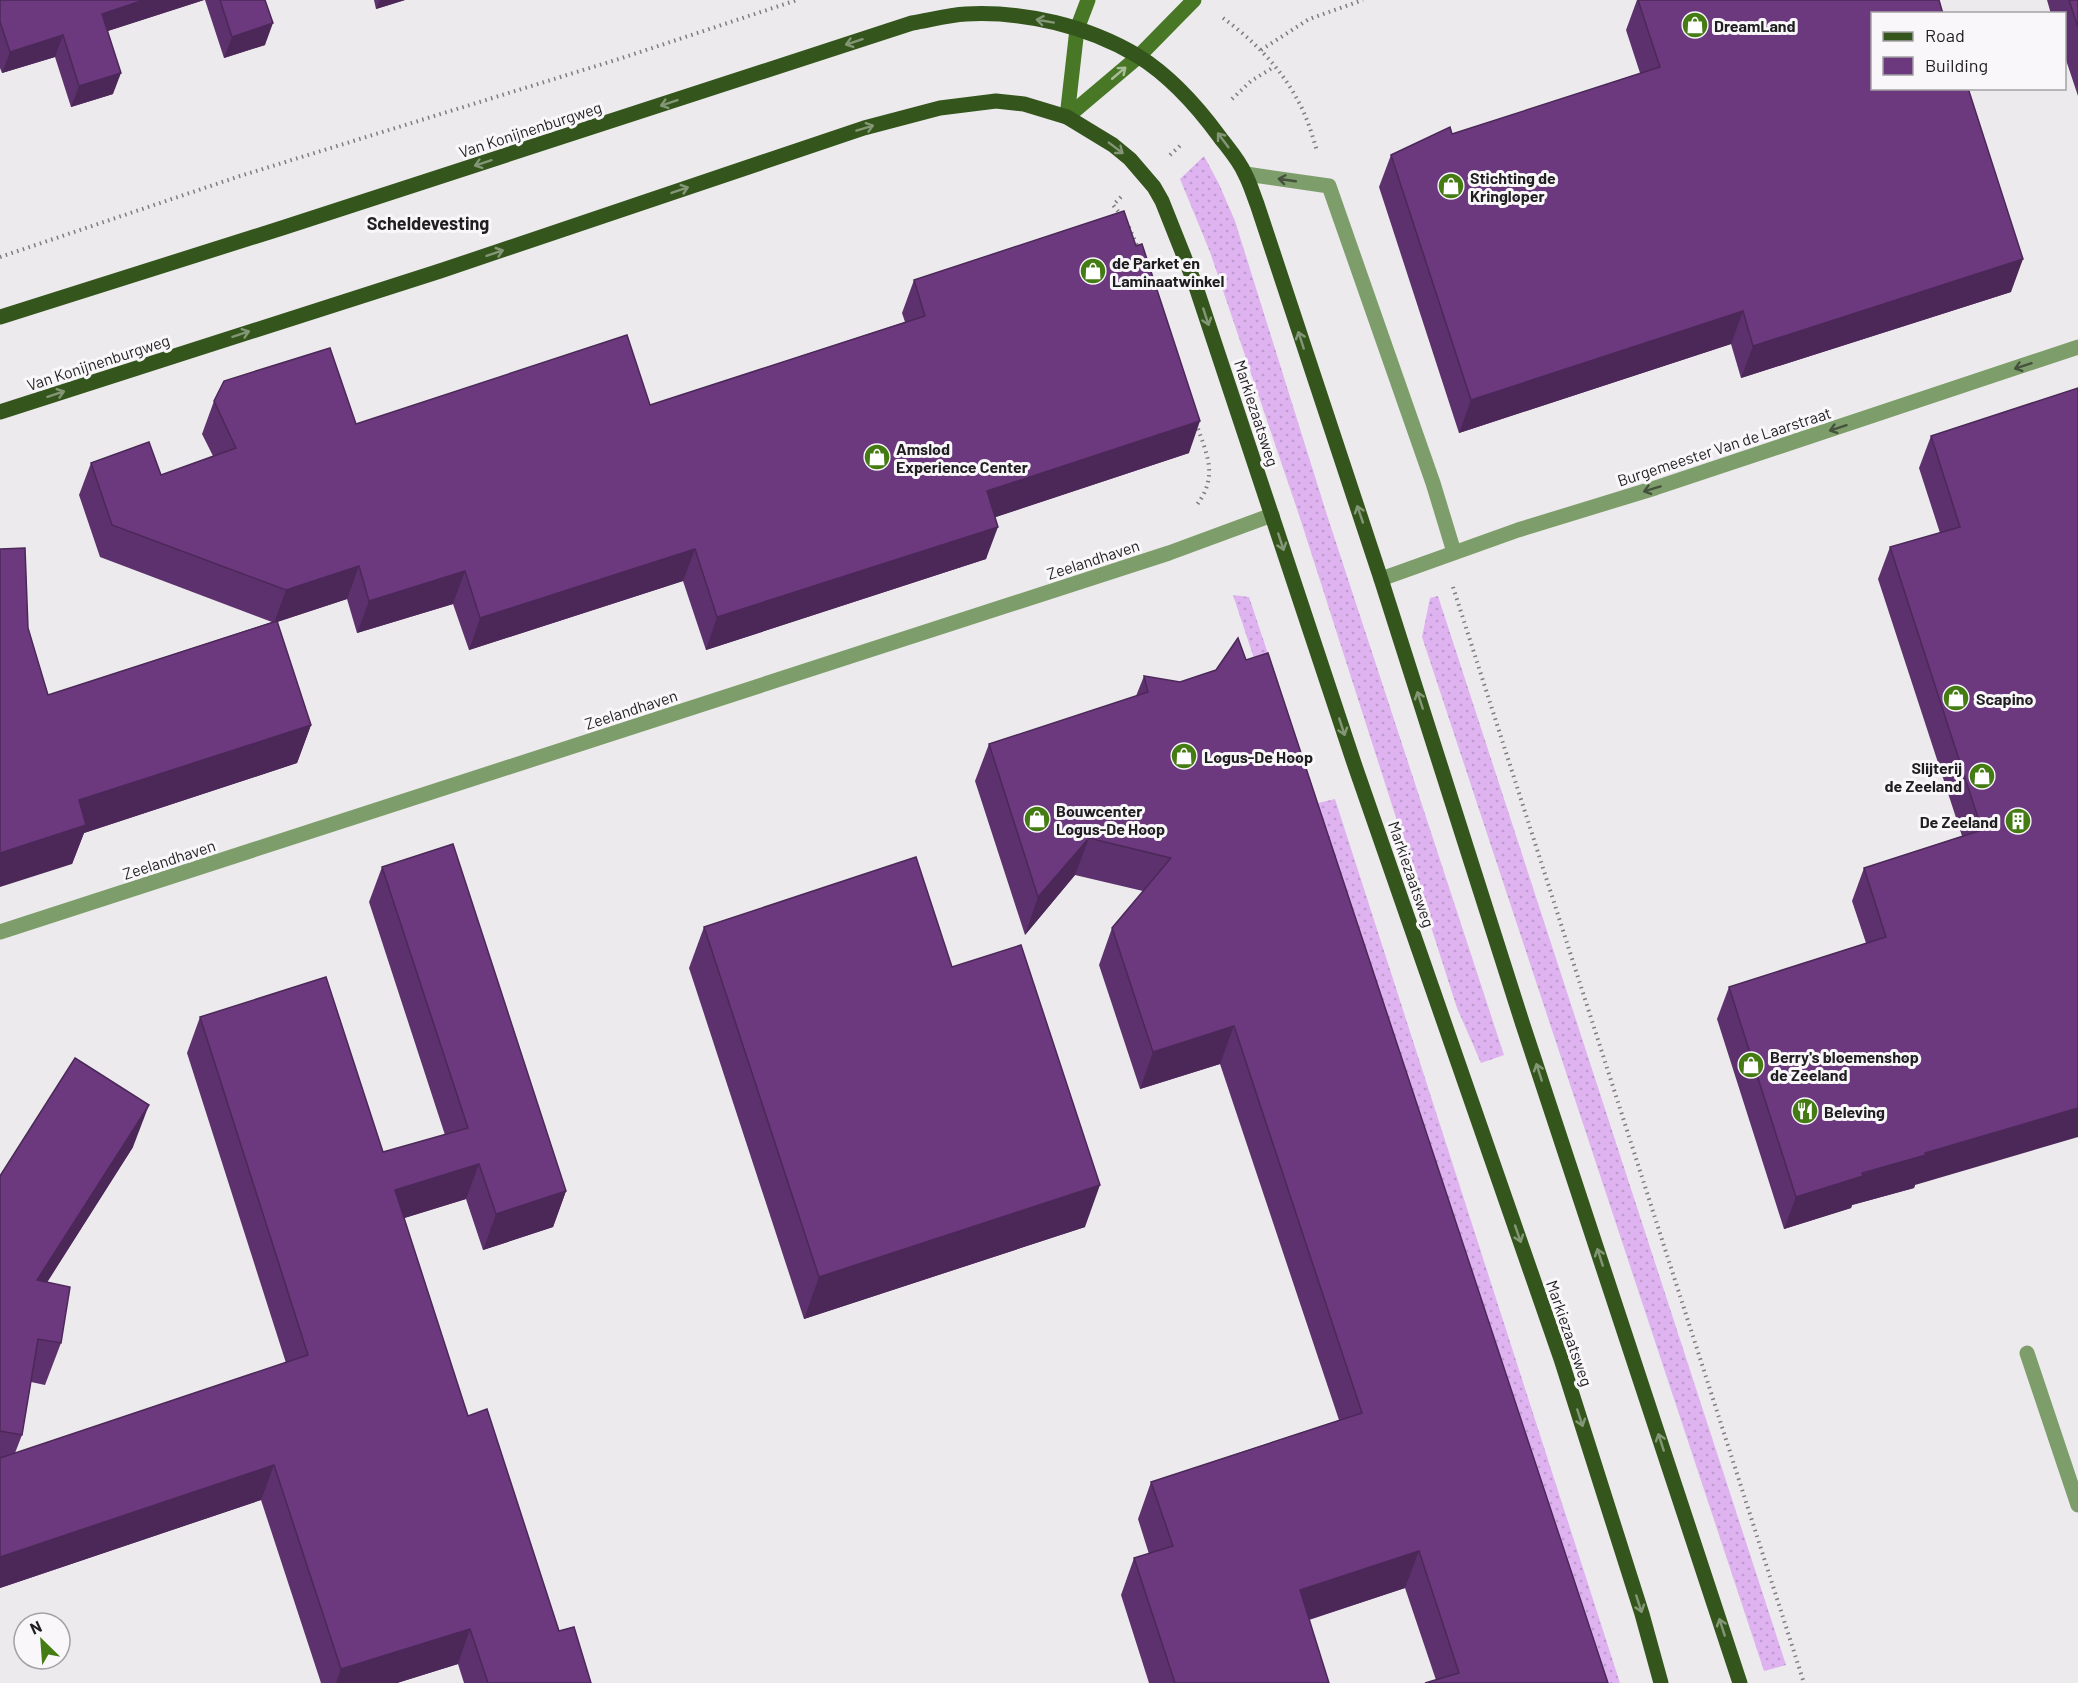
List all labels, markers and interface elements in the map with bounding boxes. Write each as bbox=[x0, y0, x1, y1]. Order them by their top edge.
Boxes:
shop icon: DreamLand bbox=[1680, 10, 1710, 40]
legend bbox=[1871, 12, 2066, 90]
one-way arrow bbox=[1036, 15, 1055, 26]
place label: DreamLand bbox=[1714, 16, 1796, 35]
text: Road bbox=[1925, 24, 1965, 46]
one-way arrow bbox=[845, 38, 864, 49]
text: Building bbox=[1925, 54, 1988, 76]
one-way arrow bbox=[1111, 66, 1126, 80]
street label: Van Konijnenburgweg bbox=[456, 97, 604, 161]
one-way arrow bbox=[660, 98, 679, 109]
one-way arrow bbox=[855, 122, 874, 133]
one-way arrow bbox=[1216, 133, 1229, 149]
one-way arrow bbox=[1108, 142, 1124, 155]
one-way arrow bbox=[474, 158, 493, 169]
place label: Stichting de Kringloper bbox=[1470, 168, 1556, 205]
shop icon: Stichting de Kringloper bbox=[1436, 171, 1466, 201]
one-way arrow bbox=[1278, 175, 1298, 186]
one-way arrow bbox=[670, 184, 689, 195]
district label: Scheldevesting bbox=[367, 212, 489, 234]
one-way arrow bbox=[485, 246, 504, 257]
place label: de Parket en Laminaatwinkel bbox=[1112, 253, 1224, 290]
shop icon: de Parket en Laminaatwinkel bbox=[1078, 256, 1108, 286]
one-way arrow bbox=[1202, 307, 1213, 326]
one-way arrow bbox=[231, 328, 250, 339]
street label: Van Konijnenburgweg bbox=[24, 330, 172, 394]
one-way arrow bbox=[1295, 331, 1306, 350]
street label: Markiezaatsweg bbox=[1231, 357, 1283, 469]
one-way arrow bbox=[2013, 361, 2032, 372]
one-way arrow bbox=[46, 388, 65, 399]
street label: Burgemeester Van de Laarstraat bbox=[1615, 402, 1833, 490]
one-way arrow bbox=[1829, 423, 1848, 434]
place label: Amslod Experience Center bbox=[896, 439, 1028, 476]
shop icon: Amslod Experience Center bbox=[862, 442, 892, 472]
one-way arrow bbox=[1643, 484, 1662, 495]
one-way arrow bbox=[1353, 505, 1364, 524]
one-way arrow bbox=[1276, 532, 1287, 551]
street label: Zeelandhaven bbox=[1044, 535, 1142, 583]
shop icon: Scapino bbox=[1941, 683, 1971, 713]
street label: Zeelandhaven bbox=[582, 685, 680, 733]
place label: Scapino bbox=[1976, 689, 2033, 708]
one-way arrow bbox=[1414, 691, 1425, 710]
one-way arrow bbox=[1338, 717, 1349, 736]
shop icon: Logus-De Hoop bbox=[1169, 741, 1199, 771]
place label: Logus-De Hoop bbox=[1204, 747, 1313, 766]
place label: Slijterij de Zeeland bbox=[1885, 758, 1962, 795]
shop icon: Slijterij de Zeeland bbox=[1967, 761, 1997, 791]
place label: Bouwcenter Logus-De Hoop bbox=[1056, 801, 1165, 838]
shop icon: Bouwcenter Logus-De Hoop bbox=[1022, 804, 1052, 834]
building icon: De Zeeland bbox=[2003, 806, 2033, 836]
place label: De Zeeland bbox=[1920, 812, 1998, 831]
street label: Markiezaatsweg bbox=[1385, 818, 1439, 930]
street label: Zeelandhaven bbox=[120, 835, 218, 883]
place label: Berry's bloemenshop de Zeeland bbox=[1770, 1047, 1919, 1084]
shop icon: Berry's bloemenshop de Zeeland bbox=[1736, 1050, 1766, 1080]
one-way arrow bbox=[1533, 1063, 1544, 1082]
restaurant icon: Beleving bbox=[1790, 1096, 1820, 1126]
place label: Beleving bbox=[1824, 1102, 1885, 1121]
one-way arrow bbox=[1513, 1224, 1524, 1243]
one-way arrow bbox=[1594, 1248, 1605, 1267]
street label: Markiezaatsweg bbox=[1543, 1277, 1597, 1389]
one-way arrow bbox=[1575, 1408, 1586, 1427]
one-way arrow bbox=[1655, 1433, 1666, 1452]
one-way arrow bbox=[1634, 1594, 1645, 1613]
north arrow bbox=[12, 1611, 72, 1671]
text: N bbox=[27, 1616, 44, 1638]
one-way arrow bbox=[1715, 1618, 1726, 1637]

